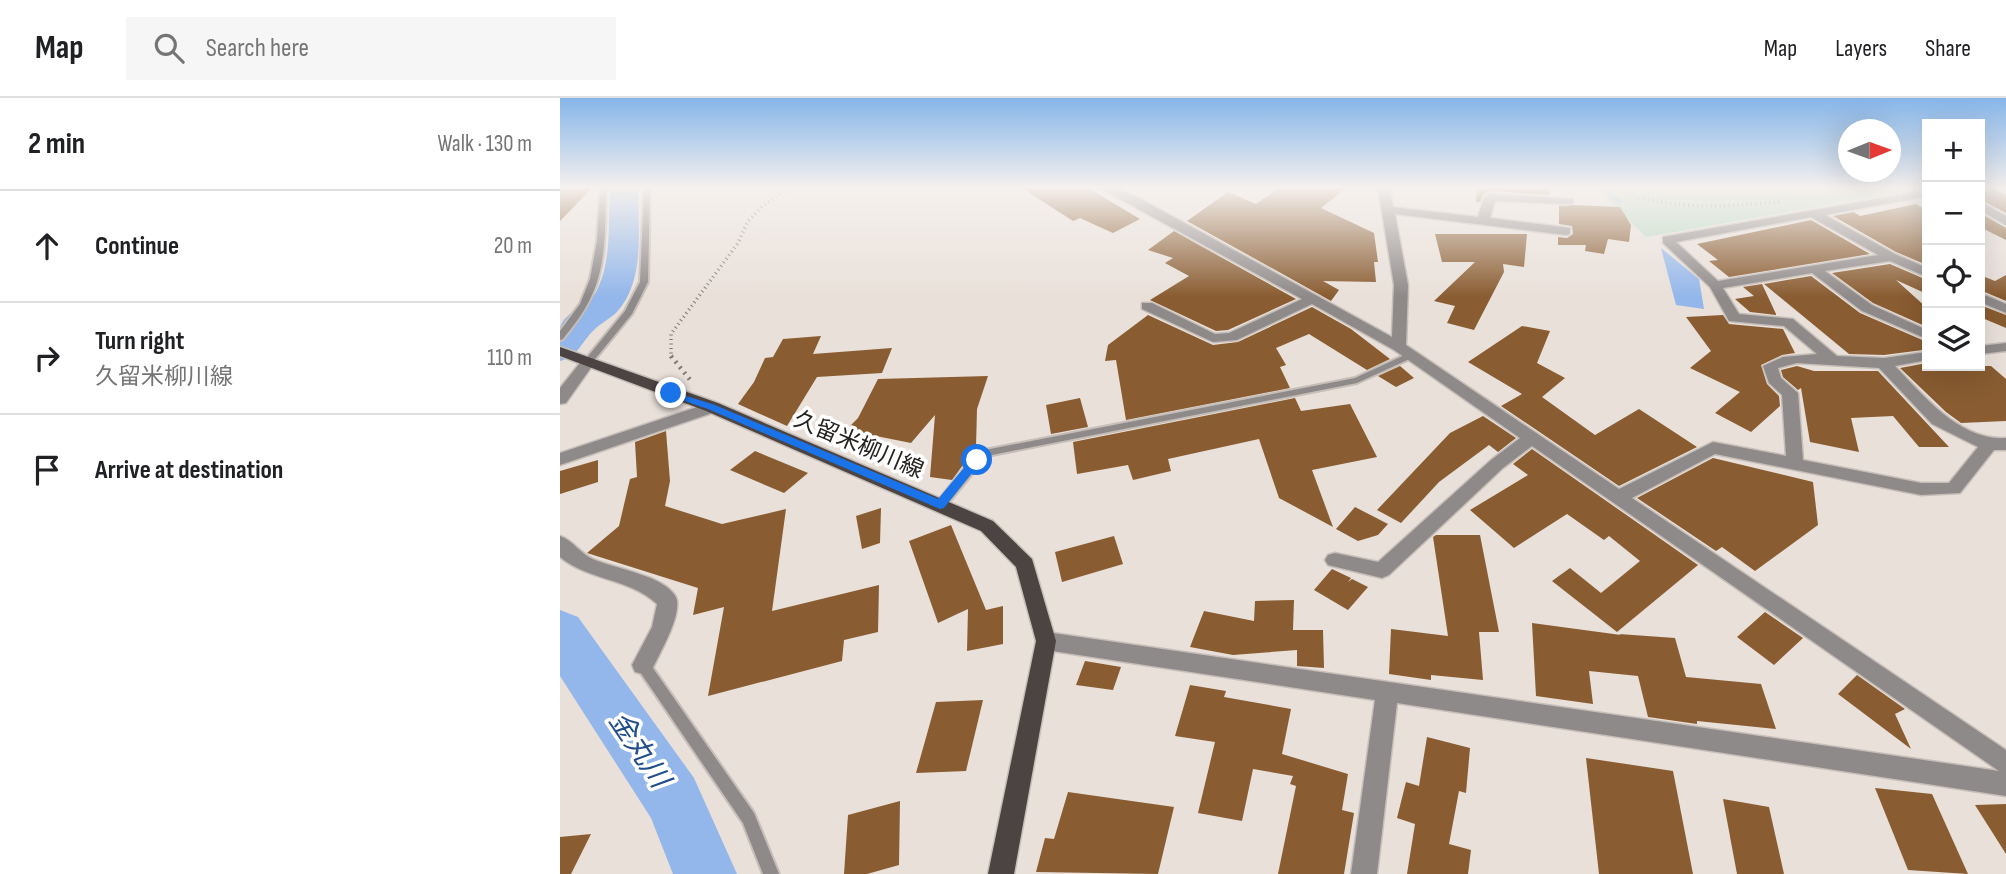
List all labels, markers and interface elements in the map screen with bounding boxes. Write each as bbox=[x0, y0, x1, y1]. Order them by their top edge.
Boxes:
search box bbox=[126, 17, 616, 80]
text: Map bbox=[35, 28, 84, 68]
icon: search bbox=[150, 29, 188, 67]
text: Search here bbox=[206, 33, 309, 64]
text: Map bbox=[1764, 34, 1797, 63]
text: Layers bbox=[1835, 34, 1887, 63]
text: Share bbox=[1925, 34, 1971, 63]
north arrow bbox=[1838, 119, 1901, 182]
map controls bbox=[1922, 119, 1985, 371]
button: + bbox=[1922, 119, 1985, 182]
text: 2 min bbox=[28, 126, 85, 162]
text: Walk · 130 m bbox=[437, 130, 532, 158]
button: − bbox=[1922, 182, 1985, 245]
icon: ahead bbox=[28, 227, 66, 265]
text: Continue bbox=[95, 231, 179, 262]
text: 20 m bbox=[494, 232, 532, 260]
button: locate bbox=[1922, 245, 1985, 308]
button: layers bbox=[1922, 308, 1985, 371]
text: Turn right bbox=[95, 326, 184, 357]
icon: right bbox=[28, 339, 66, 377]
text: 110 m bbox=[487, 344, 532, 372]
text: 久留米柳川線 bbox=[95, 363, 233, 391]
route end bbox=[655, 377, 686, 408]
street label: 久留米柳川線 bbox=[790, 405, 928, 485]
route start bbox=[961, 444, 992, 475]
icon: arrive bbox=[28, 451, 66, 489]
text: Arrive at destination bbox=[95, 455, 283, 486]
water label: 金丸川 bbox=[602, 706, 678, 796]

